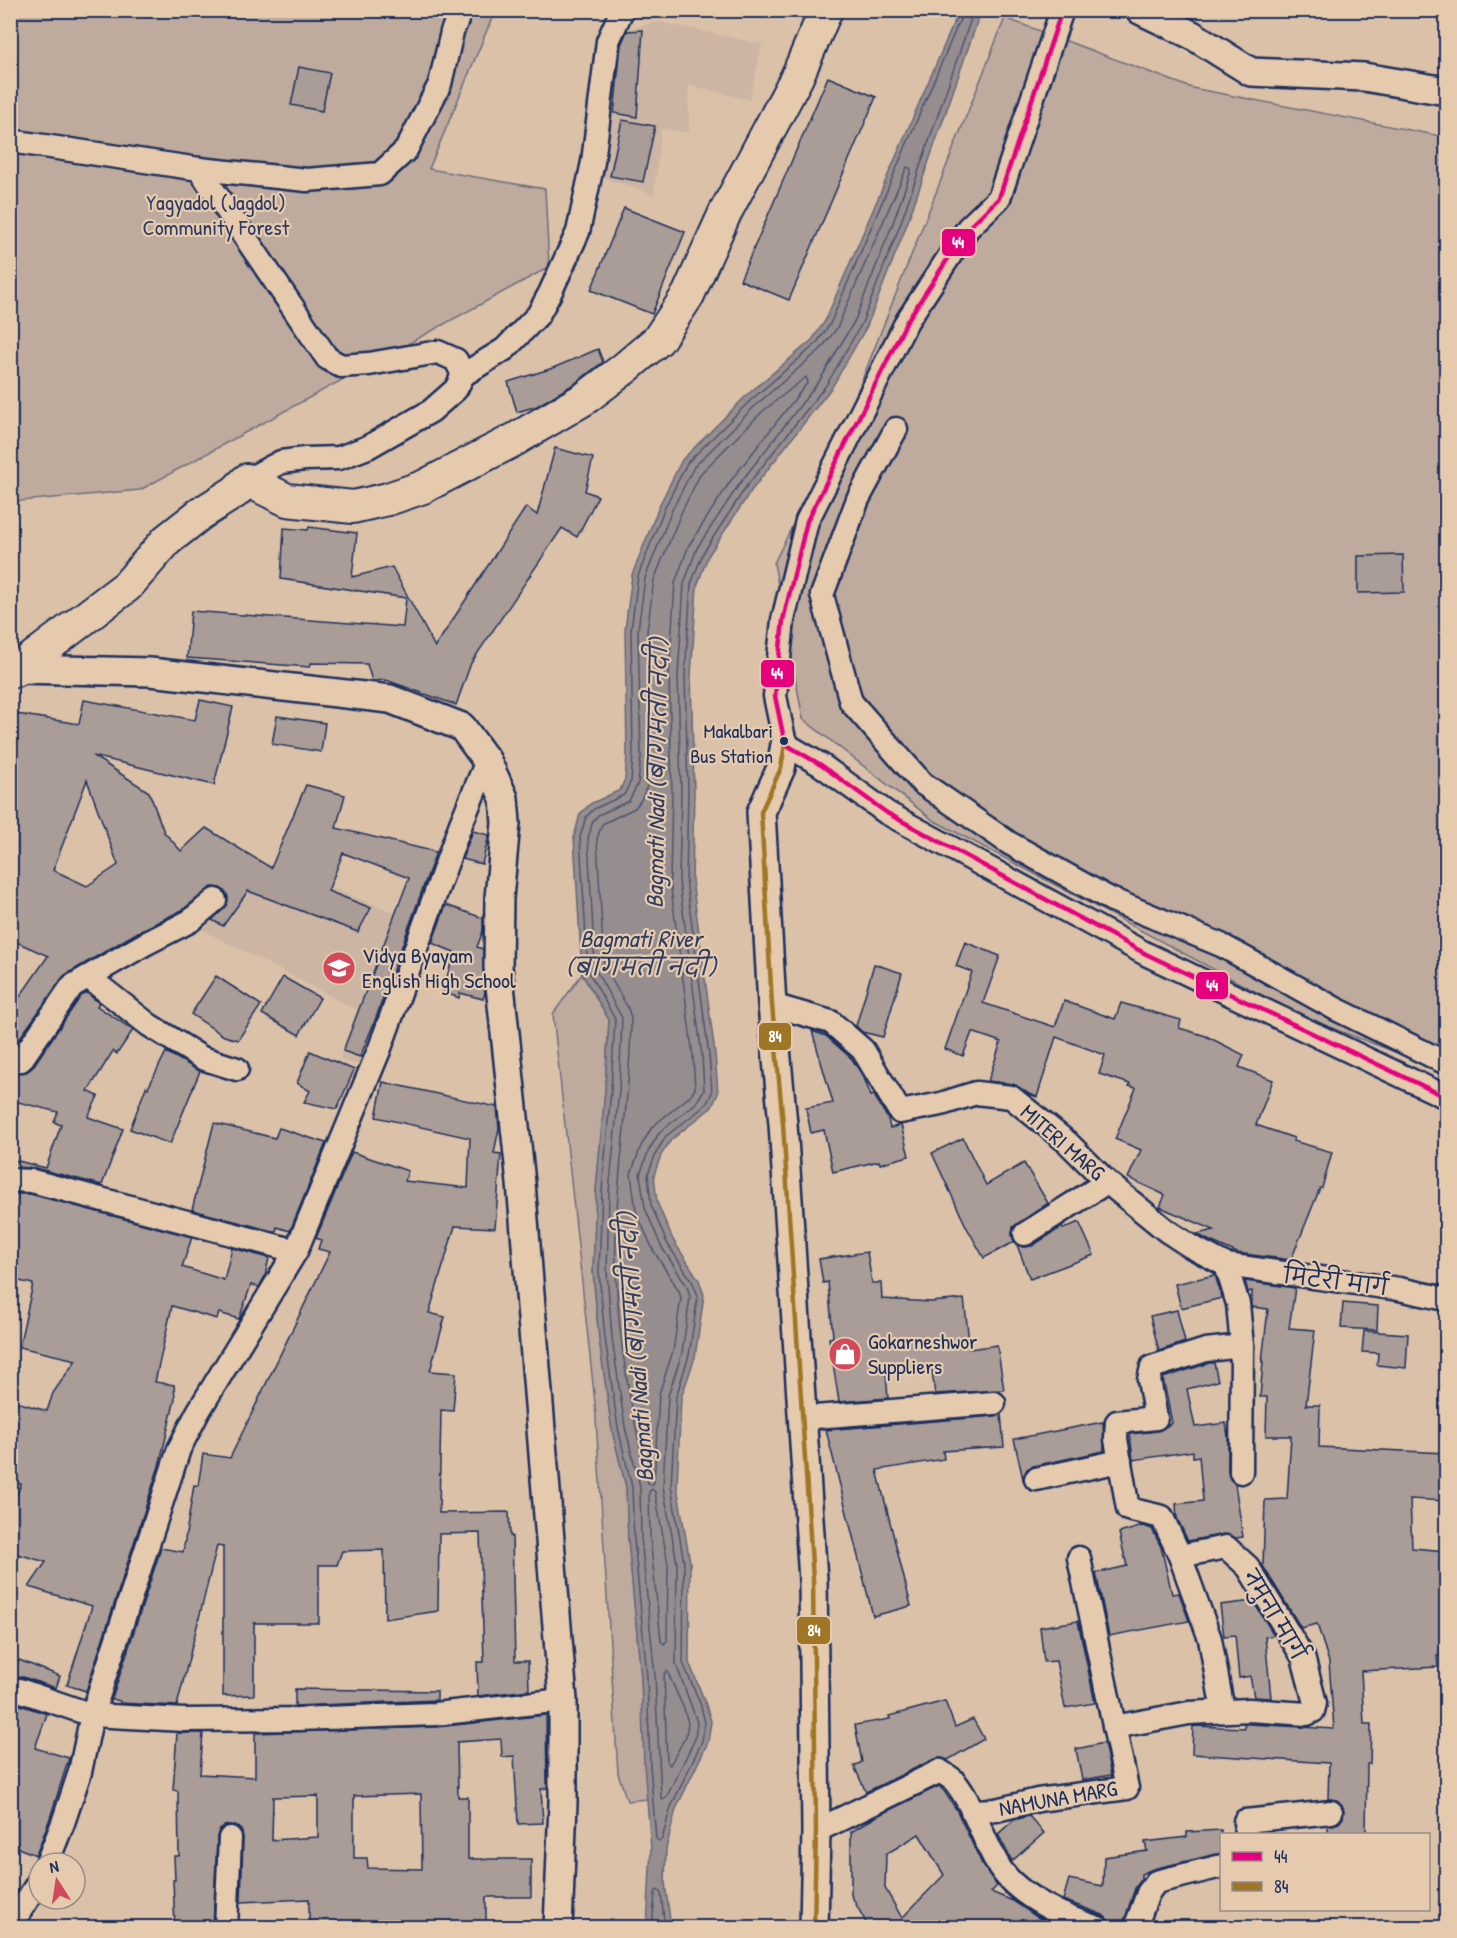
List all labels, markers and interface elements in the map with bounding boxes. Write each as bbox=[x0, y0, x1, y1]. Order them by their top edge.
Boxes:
park label: Yagyadol (Jagdol) Community Forest bbox=[143, 187, 290, 242]
line badge: 44 bbox=[941, 228, 976, 257]
text: 44 bbox=[952, 231, 964, 253]
water label: Bagmati Nadi (बागमती नदी) bbox=[636, 635, 675, 908]
line badge: 44 bbox=[760, 659, 795, 688]
text: 44 bbox=[771, 662, 783, 684]
place label: Makalbari Bus Station bbox=[690, 717, 773, 769]
marker: Makalbari Bus Station bbox=[778, 735, 790, 747]
water label: Bagmati River (बागमती नदी) bbox=[566, 922, 719, 982]
place label: Vidya Byayam English High School bbox=[362, 940, 516, 995]
school or university icon: Vidya Byayam English High School bbox=[321, 950, 357, 986]
line badge: 44 bbox=[1195, 971, 1229, 1000]
text: 44 bbox=[1206, 974, 1218, 996]
line badge: 84 bbox=[758, 1022, 792, 1051]
text: 84 bbox=[769, 1025, 781, 1047]
street label: MITERI MARG bbox=[1014, 1097, 1112, 1187]
water label: Bagmati Nadi (बागमती नदी) bbox=[607, 1209, 661, 1483]
street label: मिटेरी मार्ग bbox=[1281, 1257, 1392, 1302]
place label: Gokarneshwor Suppliers bbox=[868, 1326, 978, 1381]
shop icon: Gokarneshwor Suppliers bbox=[827, 1336, 863, 1372]
street label: नमुना मार्ग bbox=[1234, 1563, 1316, 1668]
line badge: 84 bbox=[796, 1616, 831, 1645]
text: 84 bbox=[808, 1619, 820, 1641]
street label: NAMUNA MARG bbox=[997, 1773, 1120, 1823]
legend bbox=[1220, 1833, 1430, 1911]
text: 44 bbox=[1274, 1844, 1288, 1869]
north arrow bbox=[27, 1851, 87, 1911]
text: N bbox=[47, 1855, 61, 1878]
text: 84 bbox=[1274, 1874, 1289, 1899]

